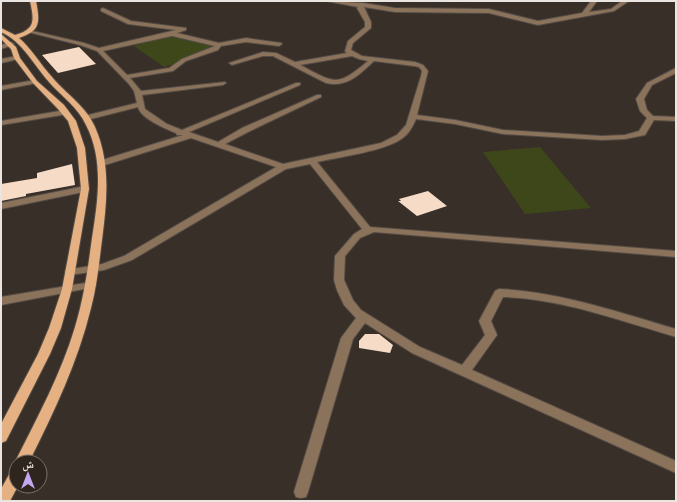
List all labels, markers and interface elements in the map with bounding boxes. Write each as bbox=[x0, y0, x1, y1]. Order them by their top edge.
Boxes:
north arrow bbox=[8, 454, 48, 494]
text: ش bbox=[22, 456, 34, 472]

